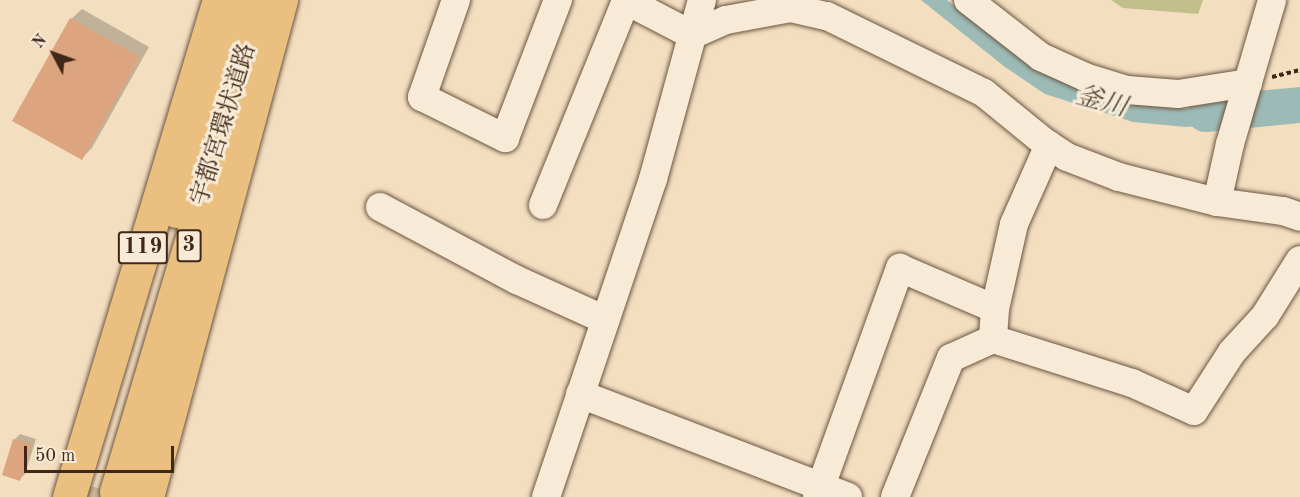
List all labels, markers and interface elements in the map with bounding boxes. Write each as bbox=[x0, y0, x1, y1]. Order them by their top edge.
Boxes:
north arrow bbox=[24, 24, 84, 84]
text: N bbox=[30, 32, 50, 52]
street label: 宇都宮環状道路 bbox=[187, 40, 263, 210]
water label: 釜川 bbox=[1072, 81, 1130, 125]
road number: 3 bbox=[176, 227, 202, 265]
road number: 119 bbox=[118, 229, 168, 267]
scale bar bbox=[27, 434, 177, 472]
text: 50 m bbox=[35, 447, 75, 465]

